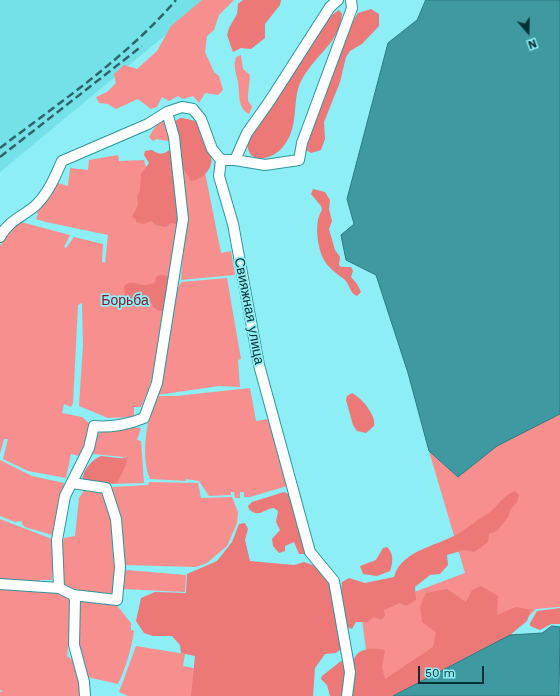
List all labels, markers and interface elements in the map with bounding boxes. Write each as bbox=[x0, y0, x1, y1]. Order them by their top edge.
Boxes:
north arrow bbox=[508, 12, 548, 52]
text: N bbox=[526, 36, 538, 51]
street label: Свияжная улица bbox=[230, 256, 268, 366]
park label: Борьба bbox=[101, 293, 149, 309]
scale bar bbox=[420, 658, 486, 684]
text: 50 m bbox=[425, 666, 455, 680]

